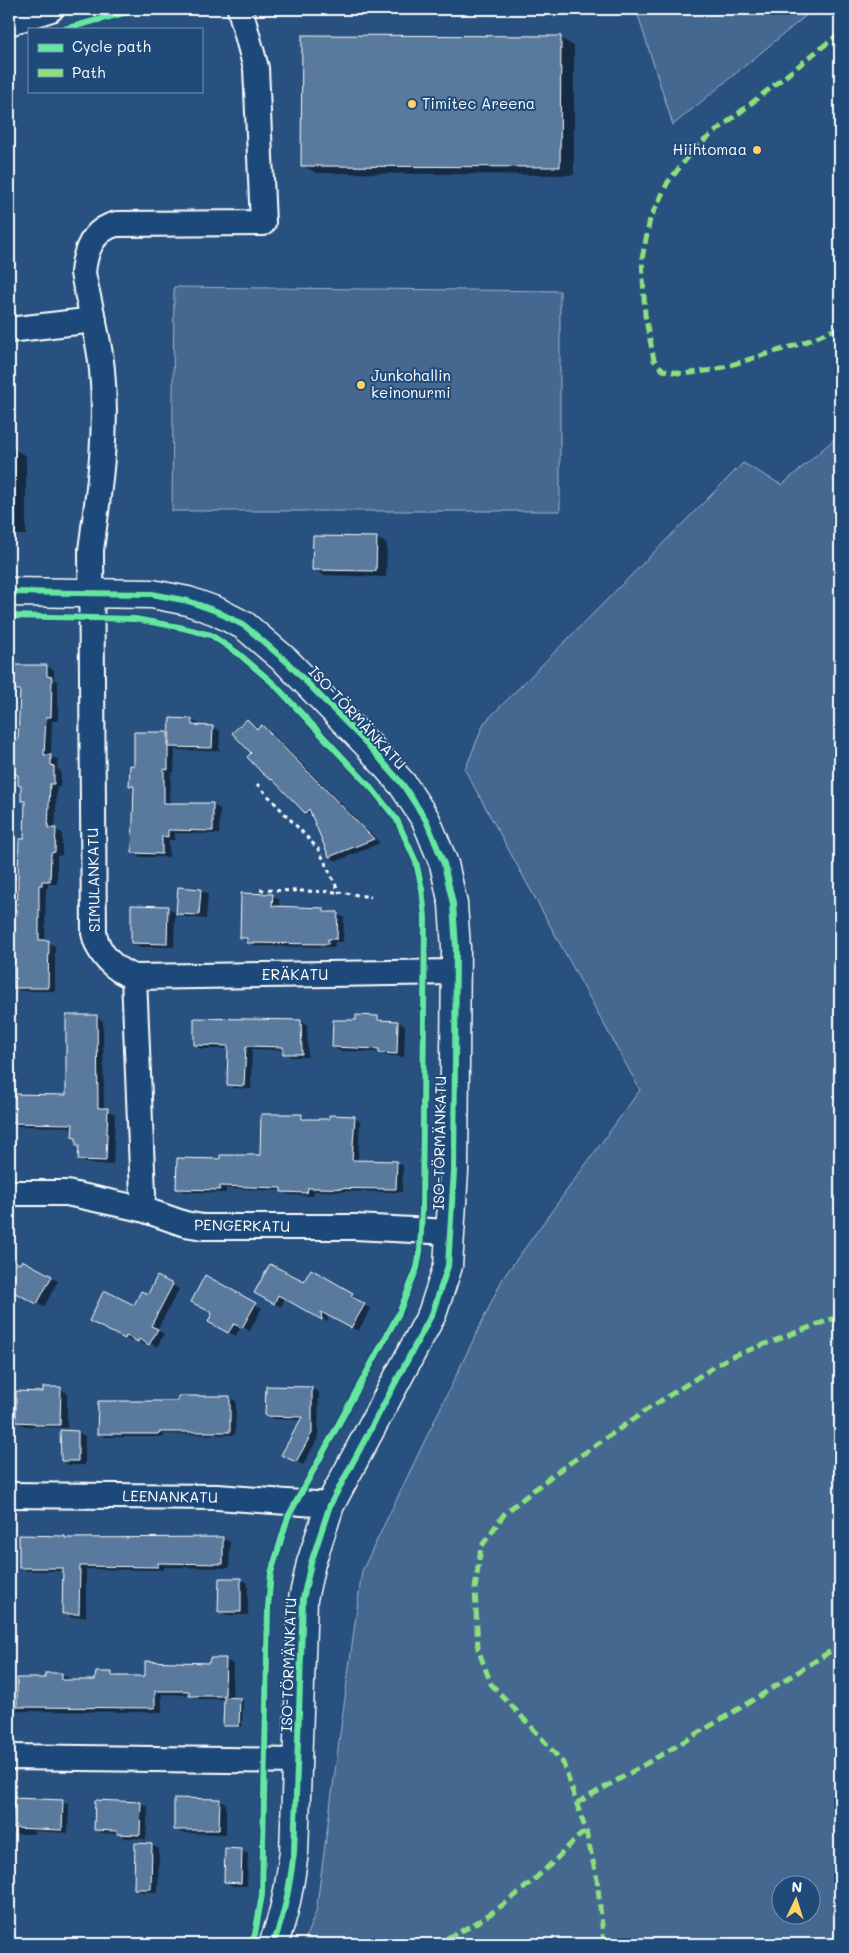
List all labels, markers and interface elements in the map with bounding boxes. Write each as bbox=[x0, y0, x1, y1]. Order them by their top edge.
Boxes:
legend bbox=[28, 28, 202, 92]
text: Cycle path bbox=[72, 36, 151, 56]
text: Path bbox=[72, 62, 106, 82]
place label: Timitec Areena bbox=[422, 93, 535, 113]
marker: Timitec Areena bbox=[406, 98, 418, 110]
place label: Hiihtomaa bbox=[673, 139, 747, 159]
marker: Hiihtomaa bbox=[751, 144, 763, 156]
place label: Junkohallin keinonurmi bbox=[371, 365, 451, 402]
marker: Junkohallin keinonurmi bbox=[355, 379, 367, 391]
street label: ISO-TÖRMÄNKATU bbox=[305, 661, 411, 773]
street label: SIMULANKATU bbox=[82, 828, 104, 932]
street label: ERÄKATU bbox=[262, 964, 328, 984]
street label: ISO-TÖRMÄNKATU bbox=[428, 1076, 450, 1210]
street label: PENGERKATU bbox=[194, 1214, 290, 1236]
street label: LEENANKATU bbox=[122, 1485, 218, 1507]
street label: ISO-TÖRMÄNKATU bbox=[276, 1597, 300, 1732]
north arrow bbox=[772, 1876, 822, 1926]
text: N bbox=[791, 1877, 803, 1896]

